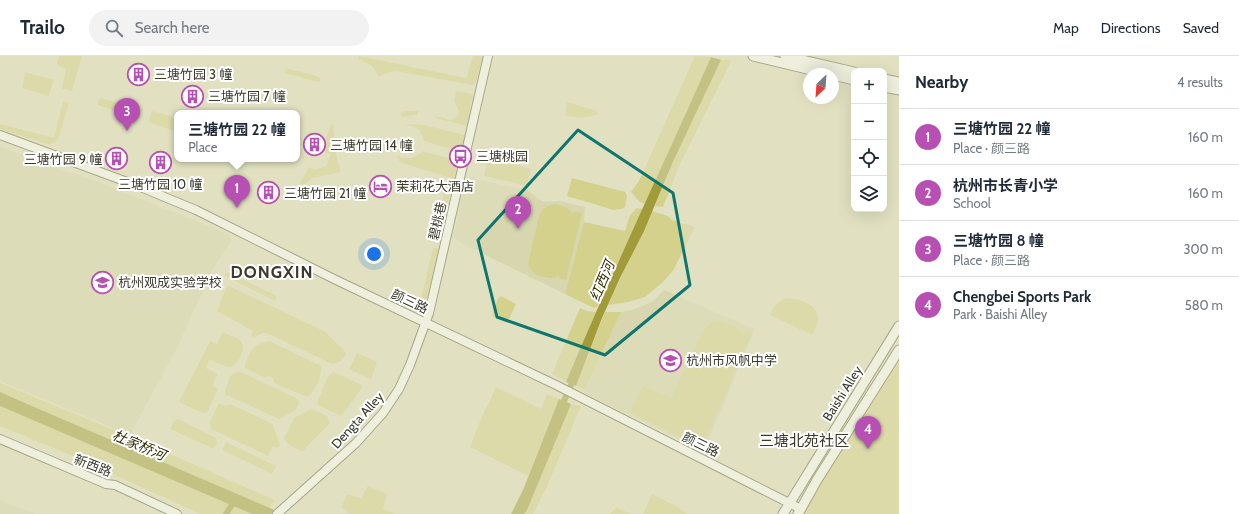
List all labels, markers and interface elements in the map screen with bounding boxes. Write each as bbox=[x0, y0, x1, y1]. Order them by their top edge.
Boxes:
search box bbox=[89, 10, 369, 46]
text: Trailo bbox=[20, 16, 65, 39]
icon: search bbox=[103, 17, 125, 39]
text: Search here bbox=[135, 19, 209, 37]
text: Map bbox=[1053, 19, 1079, 37]
text: Directions bbox=[1101, 19, 1161, 37]
text: Saved bbox=[1183, 19, 1219, 37]
building icon: 三塘竹园 3 幢 bbox=[125, 61, 151, 87]
place label: 三塘竹园 3 幢 bbox=[154, 66, 232, 82]
north arrow bbox=[803, 68, 839, 104]
map controls bbox=[851, 68, 887, 212]
button: + bbox=[851, 68, 887, 104]
text: Nearby bbox=[915, 72, 968, 92]
text: 4 results bbox=[1177, 74, 1223, 90]
building icon: 三塘竹园 7 幢 bbox=[180, 83, 206, 109]
place label: 三塘竹园 7 幢 bbox=[208, 88, 285, 104]
pin: 3 bbox=[114, 98, 140, 131]
button: − bbox=[851, 104, 887, 140]
popup bbox=[174, 110, 300, 162]
text: 三塘竹园 22 幢 bbox=[953, 120, 1051, 138]
text: 三塘竹园 22 幢 bbox=[188, 121, 286, 139]
text: 1 bbox=[926, 129, 930, 145]
text: 160 m bbox=[1188, 129, 1223, 145]
building icon: 三塘竹园 14 幢 bbox=[301, 132, 327, 158]
place label: 三塘竹园 14 幢 bbox=[330, 137, 413, 153]
text: Place bbox=[188, 139, 217, 155]
button: locate bbox=[851, 140, 887, 176]
text: Place · 颜三路 bbox=[953, 140, 1030, 156]
bus stop icon: 三塘桃园 bbox=[447, 143, 473, 169]
building icon: 三塘竹园 9 幢 bbox=[104, 146, 130, 172]
place label: 三塘桃园 bbox=[476, 148, 528, 164]
building icon: 三塘竹园 10 幢 bbox=[147, 149, 173, 175]
place label: 三塘竹园 9 幢 bbox=[24, 151, 102, 167]
hotel icon: 茉莉花大酒店 bbox=[367, 173, 393, 199]
pin: 1 bbox=[224, 175, 250, 208]
place label: 三塘竹园 10 幢 bbox=[118, 176, 202, 192]
button: layers bbox=[851, 176, 887, 212]
text: 杭州市长青小学 bbox=[953, 177, 1058, 195]
place label: 茉莉花大酒店 bbox=[396, 178, 474, 194]
building icon: 三塘竹园 21 幢 bbox=[255, 180, 281, 206]
place label: 三塘竹园 21 幢 bbox=[284, 185, 366, 201]
text: 2 bbox=[925, 185, 931, 201]
text: 160 m bbox=[1188, 185, 1223, 201]
text: School bbox=[953, 195, 991, 211]
pin: 2 bbox=[505, 196, 531, 229]
street label: 碧桃巷 bbox=[425, 200, 449, 242]
text: 三塘竹园 8 幢 bbox=[953, 232, 1044, 250]
text: 3 bbox=[924, 241, 932, 257]
text: 300 m bbox=[1183, 241, 1223, 257]
your location bbox=[364, 244, 384, 264]
text: Place · 颜三路 bbox=[953, 252, 1030, 268]
water label: 红西河 bbox=[586, 255, 620, 304]
district label: DONGXIN bbox=[231, 262, 313, 282]
school or university icon: 杭州观成实验学校 bbox=[90, 269, 116, 295]
place label: 杭州观成实验学校 bbox=[118, 274, 222, 290]
street label: 颜三路 bbox=[389, 286, 431, 316]
text: Chengbei Sports Park bbox=[953, 288, 1091, 306]
text: 4 bbox=[924, 297, 932, 313]
text: 580 m bbox=[1185, 297, 1223, 313]
text: Park · Baishi Alley bbox=[953, 306, 1047, 322]
school or university icon: 杭州市风帆中学 bbox=[658, 347, 684, 373]
place label: 杭州市风帆中学 bbox=[686, 352, 777, 368]
street label: Baishi Alley bbox=[819, 362, 865, 424]
street label: Dengta Alley bbox=[327, 388, 387, 452]
pin: 4 bbox=[855, 416, 881, 449]
water label: 杜家桥河 bbox=[110, 426, 171, 465]
street label: 颜三路 bbox=[680, 428, 722, 460]
district label: 三塘北苑社区 bbox=[759, 432, 849, 450]
street label: 新西路 bbox=[72, 451, 114, 479]

